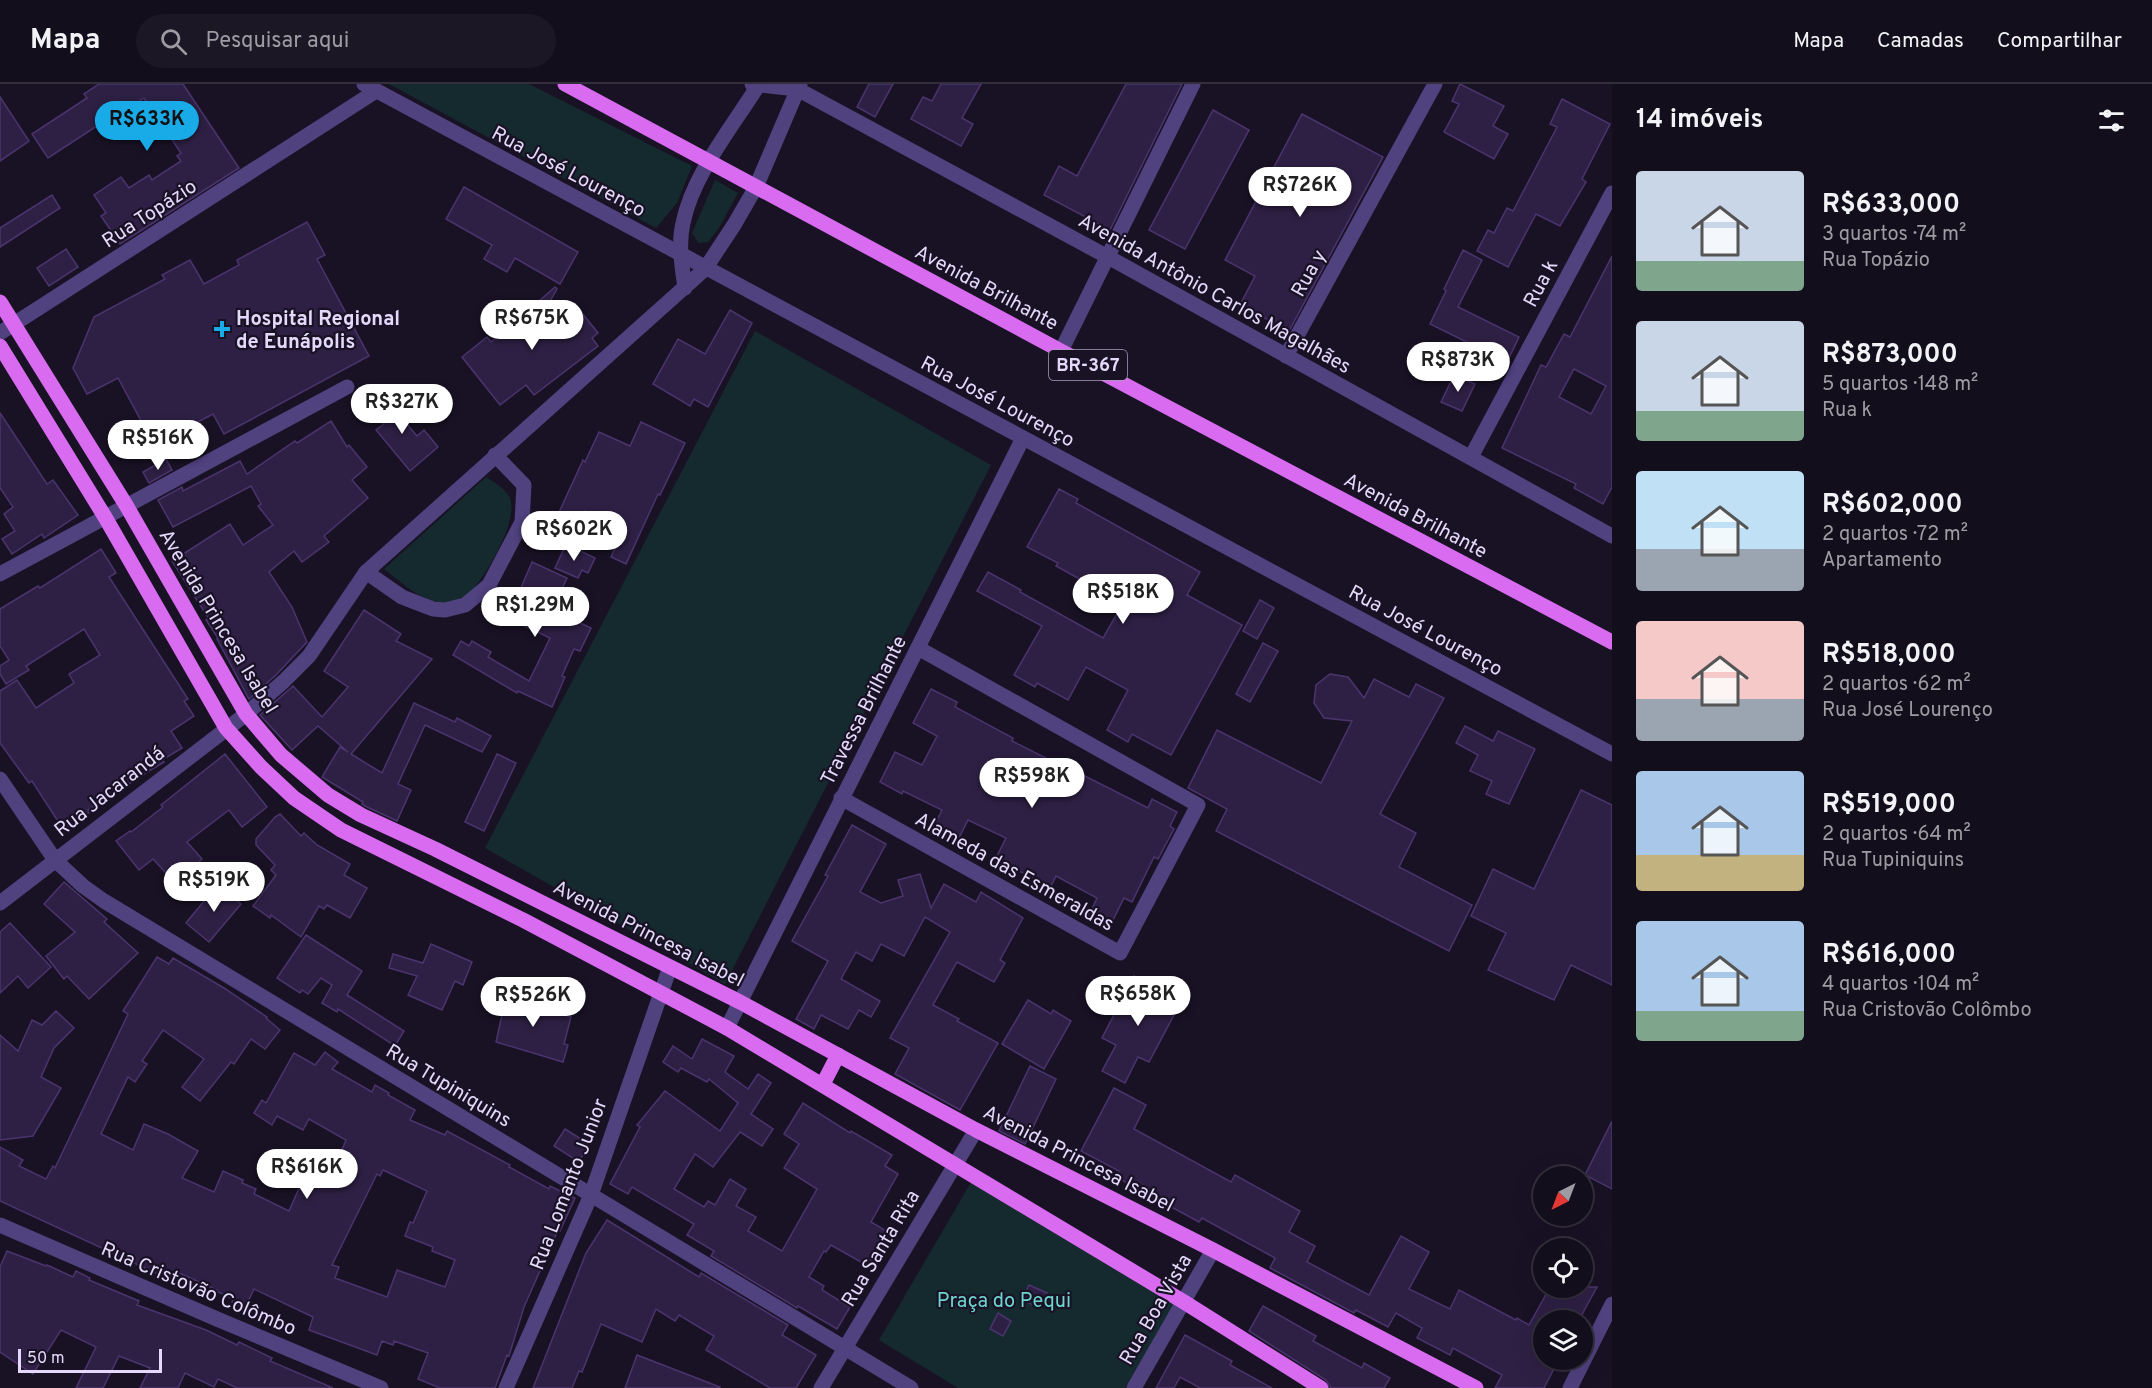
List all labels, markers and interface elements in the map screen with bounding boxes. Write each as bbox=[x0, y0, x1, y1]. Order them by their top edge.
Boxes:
search box bbox=[136, 14, 556, 68]
text: Mapa bbox=[30, 23, 100, 59]
icon: search bbox=[157, 25, 190, 58]
text: Pesquisar aqui bbox=[205, 28, 349, 55]
text: Mapa bbox=[1793, 28, 1844, 55]
text: Camadas bbox=[1877, 28, 1964, 55]
text: Compartilhar bbox=[1997, 28, 2122, 55]
pin: R$633K bbox=[98, 101, 196, 152]
text: 14 imóveis bbox=[1636, 104, 1763, 137]
icon: filters bbox=[2095, 104, 2128, 137]
text: R$633K bbox=[109, 107, 185, 133]
street label: Rua José Lourenço bbox=[486, 121, 650, 224]
pin: R$726K bbox=[1251, 167, 1349, 218]
text: R$726K bbox=[1263, 173, 1337, 199]
street label: Rua Topázio bbox=[98, 174, 202, 255]
text: R$633,000 bbox=[1822, 189, 1960, 222]
icon: home bbox=[1684, 195, 1756, 267]
street label: Avenida Antônio Carlos Magalhães bbox=[1073, 209, 1355, 381]
text: 3 quartos · 74 m² bbox=[1822, 222, 1966, 248]
street label: Avenida Brilhante bbox=[910, 240, 1062, 338]
street label: Rua y bbox=[1286, 246, 1333, 302]
text: Rua Topázio bbox=[1822, 248, 1930, 274]
street label: Rua k bbox=[1518, 256, 1565, 312]
pin: R$675K bbox=[483, 300, 581, 351]
text: R$675K bbox=[494, 306, 570, 332]
place label: Hospital Regional de Eunápolis bbox=[236, 307, 400, 356]
marker: Hospital Regional de Eunápolis bbox=[213, 320, 231, 338]
text: R$873,000 bbox=[1822, 339, 1958, 372]
pin: R$873K bbox=[1409, 342, 1507, 393]
icon: home bbox=[1684, 345, 1756, 417]
text: R$873K bbox=[1421, 348, 1495, 374]
road number: BR-367 bbox=[1049, 350, 1127, 380]
street label: Rua José Lourenço bbox=[915, 351, 1079, 454]
text: 5 quartos · 148 m² bbox=[1822, 372, 1978, 398]
pin: R$327K bbox=[353, 384, 451, 435]
text: R$327K bbox=[365, 390, 439, 416]
text: Rua k bbox=[1822, 398, 1872, 424]
pin: R$516K bbox=[109, 420, 207, 471]
text: R$516K bbox=[122, 426, 194, 452]
street label: Avenida Brilhante bbox=[1339, 468, 1491, 566]
text: R$602,000 bbox=[1822, 489, 1963, 522]
icon: home bbox=[1684, 495, 1756, 567]
pin: R$602K bbox=[525, 511, 623, 562]
text: R$602K bbox=[535, 517, 613, 543]
text: 2 quartos · 72 m² bbox=[1822, 522, 1968, 548]
street label: Avenida Princesa Isabel bbox=[152, 525, 283, 719]
text: Apartamento bbox=[1822, 548, 1942, 574]
pin: R$518K bbox=[1074, 574, 1172, 625]
text: R$518K bbox=[1087, 580, 1159, 606]
street label: Rua José Lourenço bbox=[1343, 580, 1507, 683]
pin: R$1.29M bbox=[480, 587, 590, 638]
text: R$1.29M bbox=[495, 593, 575, 619]
street label: Travessa Brilhante bbox=[816, 632, 914, 790]
text: R$518,000 bbox=[1822, 639, 1956, 672]
icon: home bbox=[1684, 645, 1756, 717]
text: 2 quartos · 62 m² bbox=[1822, 672, 1971, 698]
text: Rua José Lourenço bbox=[1822, 698, 1993, 724]
street label: Rua Jacarandá bbox=[50, 741, 171, 844]
pin: R$598K bbox=[983, 758, 1081, 809]
text: R$598K bbox=[993, 764, 1071, 790]
text: R$519,000 bbox=[1822, 789, 1956, 822]
icon: home bbox=[1684, 795, 1756, 867]
street label: Alameda das Esmeraldas bbox=[910, 807, 1118, 938]
text: 2 quartos · 64 m² bbox=[1822, 822, 1971, 848]
text: Rua Tupiniquins bbox=[1822, 848, 1964, 874]
pin: R$519K bbox=[165, 862, 263, 913]
text: R$519K bbox=[178, 868, 250, 894]
street label: Avenida Princesa Isabel bbox=[548, 875, 748, 994]
text: R$616,000 bbox=[1822, 939, 1956, 972]
icon: home bbox=[1684, 945, 1756, 1017]
text: 4 quartos · 104 m² bbox=[1822, 972, 1979, 998]
pin: R$658K bbox=[1089, 976, 1187, 1027]
pin: R$526K bbox=[484, 977, 582, 1028]
text: R$658K bbox=[1099, 982, 1177, 1008]
text: R$526K bbox=[495, 983, 571, 1009]
text: Rua Cristovão Colômbo bbox=[1822, 998, 2032, 1024]
street label: Rua Tupiniquins bbox=[380, 1039, 516, 1134]
street label: Rua Lomanto Junior bbox=[525, 1095, 615, 1274]
street label: Avenida Princesa Isabel bbox=[978, 1100, 1178, 1219]
pin: R$616K bbox=[258, 1149, 356, 1200]
text: R$616K bbox=[271, 1155, 343, 1181]
north arrow bbox=[1533, 1166, 1593, 1226]
map controls bbox=[1533, 1166, 1593, 1370]
street label: Rua Santa Rita bbox=[837, 1186, 927, 1312]
street label: Rua Cristovão Colômbo bbox=[97, 1237, 300, 1343]
button: locate bbox=[1533, 1238, 1593, 1298]
street label: Rua Boa Vista bbox=[1114, 1250, 1199, 1370]
park label: Praça do Pequi bbox=[937, 1289, 1071, 1315]
button: layers bbox=[1533, 1310, 1593, 1370]
scale bar bbox=[18, 1346, 162, 1374]
text: 50 m bbox=[27, 1349, 65, 1369]

